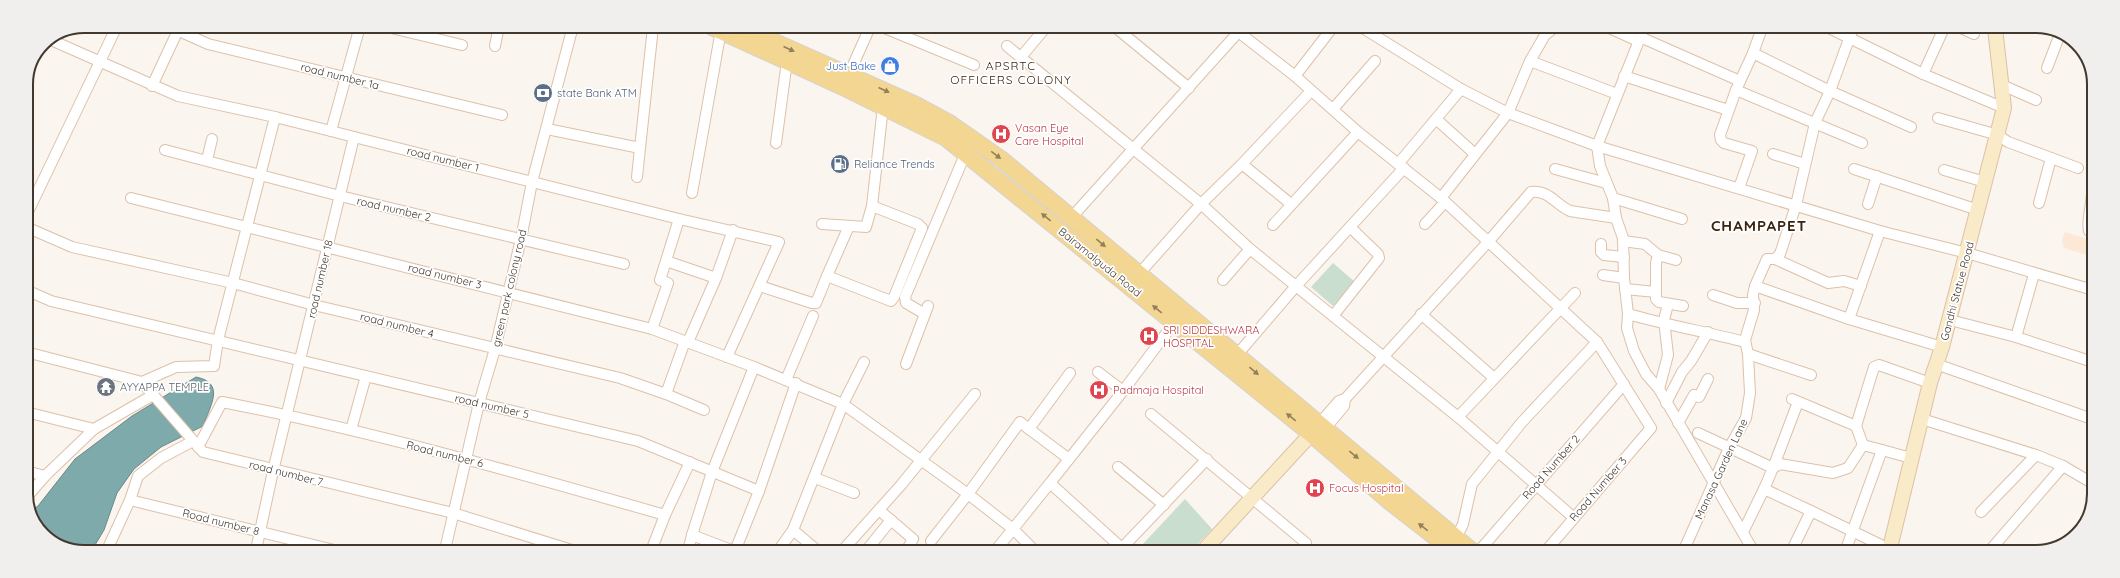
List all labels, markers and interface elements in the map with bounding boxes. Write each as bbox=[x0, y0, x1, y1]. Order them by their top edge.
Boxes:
one-way arrow bbox=[784, 46, 795, 52]
shop icon: Just Bake bbox=[879, 55, 901, 77]
district label: APSRTC OFFICERS COLONY bbox=[950, 58, 1072, 87]
street label: road number 1a bbox=[299, 59, 381, 93]
place label: Just Bake bbox=[826, 59, 876, 73]
bank icon: state Bank ATM bbox=[532, 82, 554, 104]
place label: state Bank ATM bbox=[557, 86, 637, 100]
one-way arrow bbox=[878, 87, 890, 94]
place label: Vasan Eye Care Hospital bbox=[1015, 121, 1084, 148]
hospital icon: Vasan Eye Care Hospital bbox=[990, 123, 1012, 145]
street label: road number 1 bbox=[405, 143, 481, 175]
one-way arrow bbox=[991, 151, 1002, 159]
fuel station icon: Reliance Trends bbox=[829, 153, 851, 175]
place label: Reliance Trends bbox=[854, 157, 935, 171]
street label: road number 2 bbox=[355, 194, 433, 224]
one-way arrow bbox=[1040, 213, 1051, 222]
district label: CHAMPAPET bbox=[1711, 216, 1807, 235]
street label: Bairamalguda Road bbox=[1056, 224, 1144, 300]
street label: green park colony road bbox=[489, 228, 529, 348]
street label: road number 18 bbox=[304, 239, 336, 319]
one-way arrow bbox=[1095, 239, 1106, 248]
street label: Gandhi Statue Road bbox=[1937, 240, 1977, 342]
street label: road number 3 bbox=[407, 260, 484, 292]
one-way arrow bbox=[1152, 304, 1162, 313]
street label: road number 4 bbox=[359, 309, 436, 341]
place label: SRI SIDDESHWARA HOSPITAL bbox=[1163, 323, 1259, 350]
hospital icon: SRI SIDDESHWARA HOSPITAL bbox=[1138, 325, 1160, 347]
one-way arrow bbox=[1249, 367, 1260, 376]
temple icon: AYYAPPA TEMPLE bbox=[95, 376, 117, 398]
hospital icon: Padmaja Hospital bbox=[1088, 379, 1110, 401]
place label: AYYAPPA TEMPLE bbox=[120, 380, 209, 394]
place label: Padmaja Hospital bbox=[1113, 383, 1204, 397]
street label: road number 5 bbox=[454, 391, 530, 421]
one-way arrow bbox=[1285, 413, 1296, 422]
street label: Manasa Garden Lane bbox=[1692, 416, 1750, 522]
street label: Road Number 2 bbox=[1519, 432, 1583, 502]
street label: Road number 6 bbox=[405, 438, 485, 470]
one-way arrow bbox=[1349, 450, 1359, 459]
street label: Road Number 3 bbox=[1566, 454, 1630, 524]
street label: road number 7 bbox=[248, 457, 325, 489]
hospital icon: Focus Hospital bbox=[1304, 477, 1326, 499]
place label: Focus Hospital bbox=[1329, 481, 1404, 495]
street label: Road number 8 bbox=[181, 506, 261, 538]
one-way arrow bbox=[1417, 523, 1428, 532]

